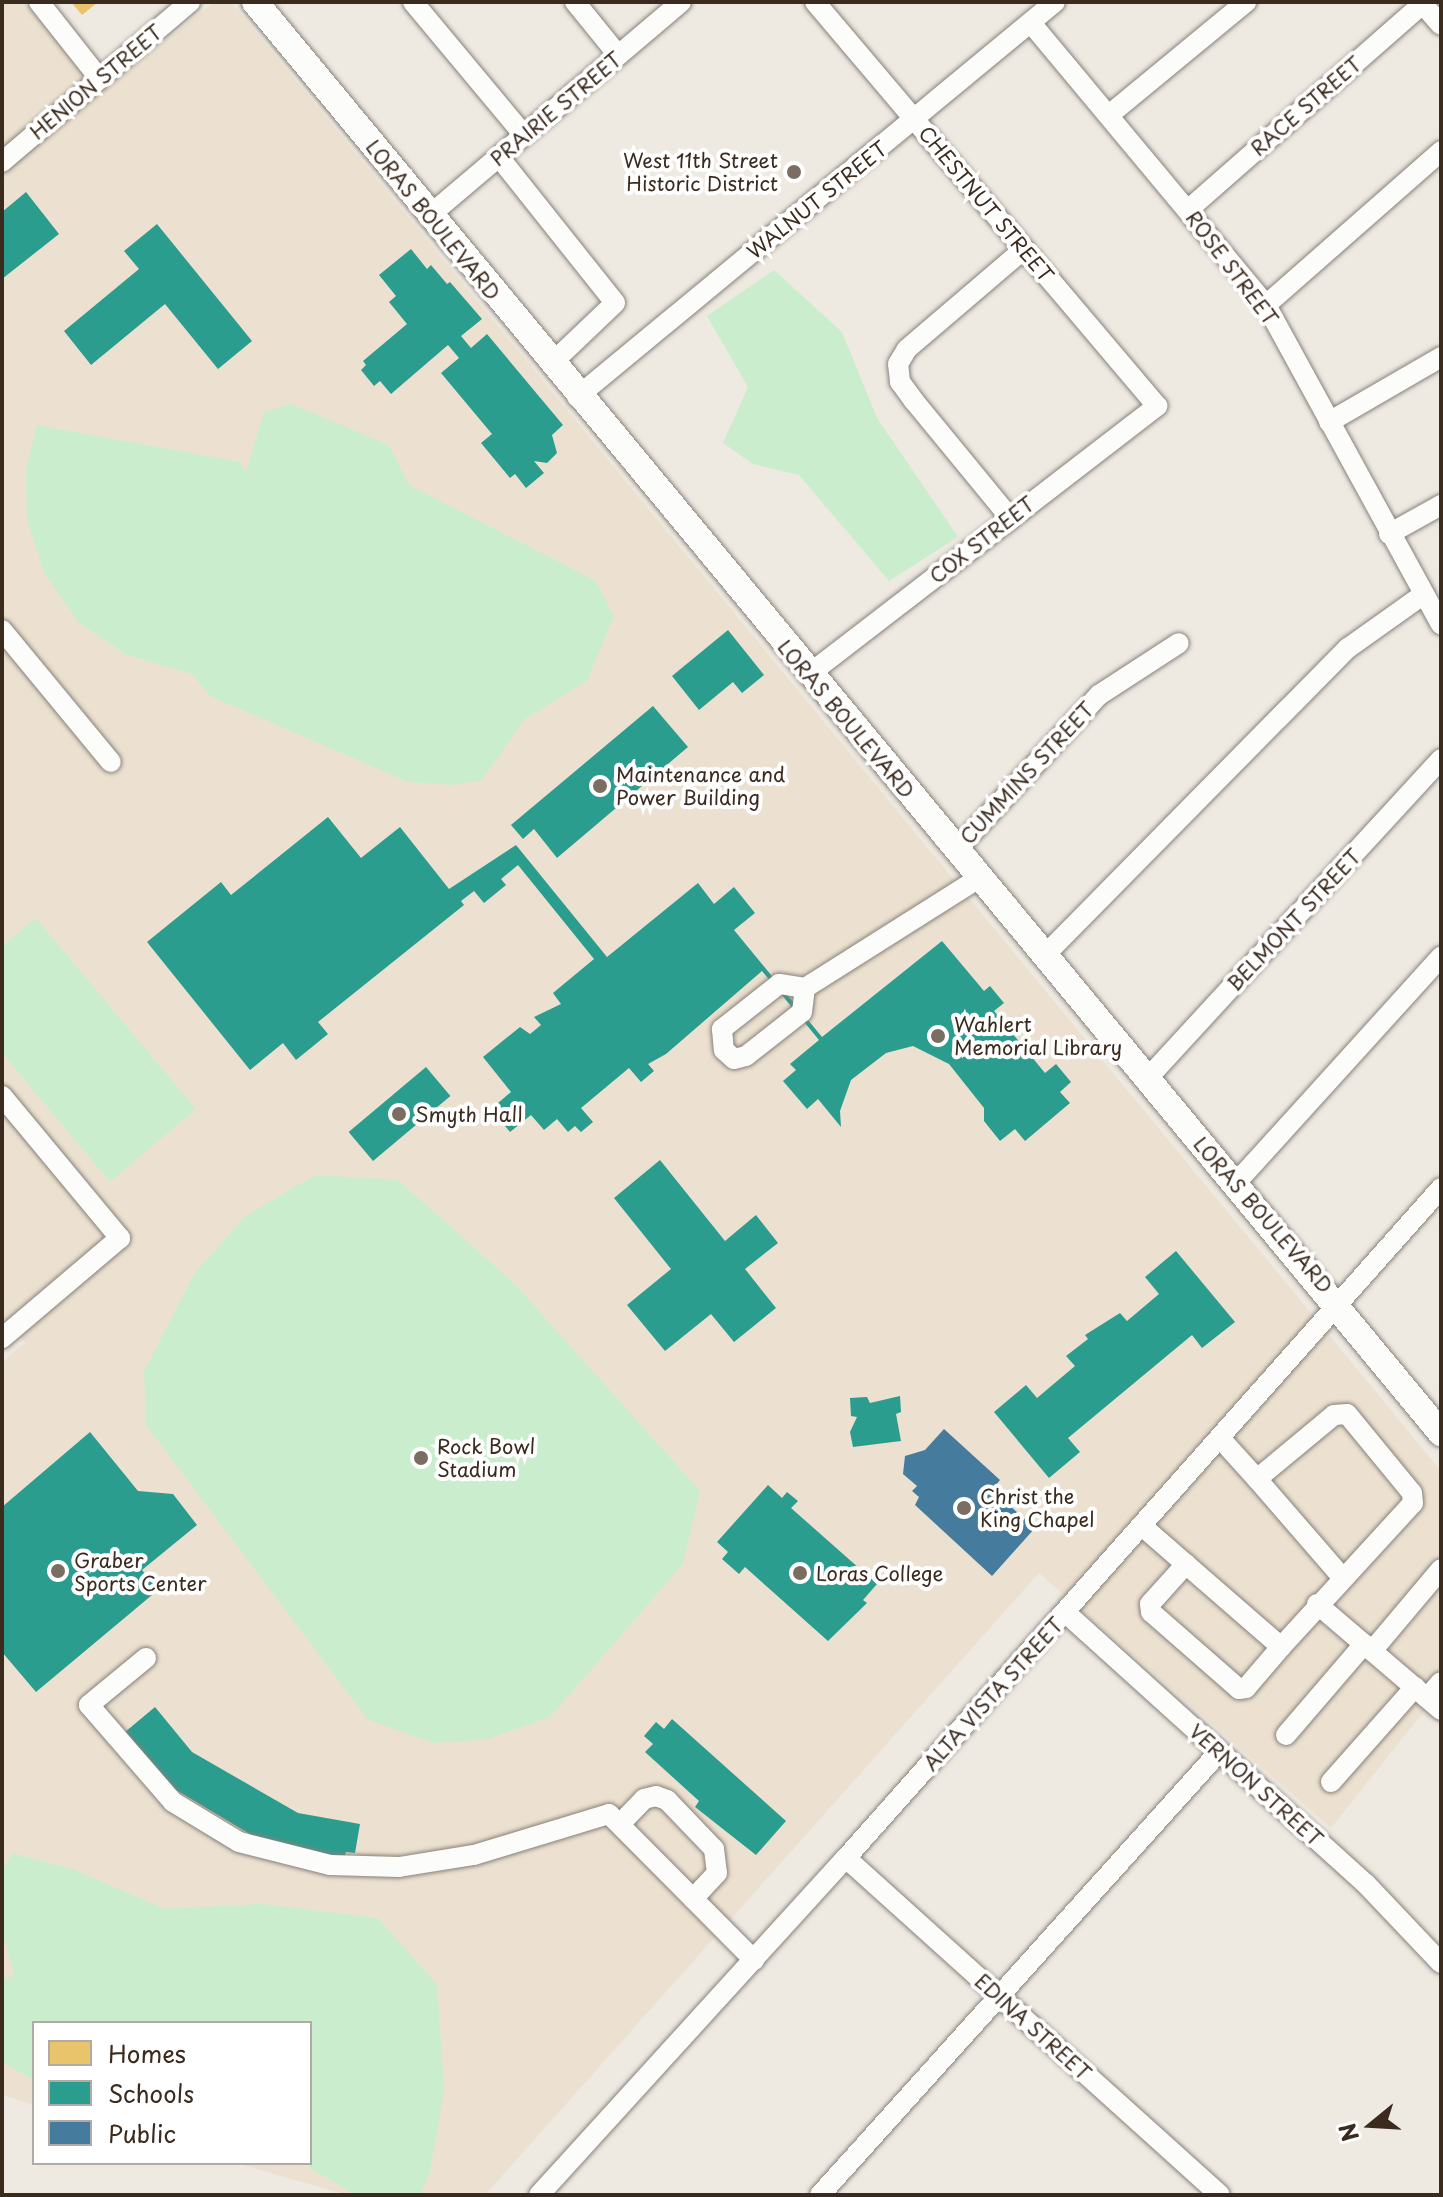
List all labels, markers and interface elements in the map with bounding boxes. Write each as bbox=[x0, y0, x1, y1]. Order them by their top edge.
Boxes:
street label: HENION STREET bbox=[24, 19, 168, 145]
street label: PRAIRIE STREET bbox=[484, 46, 628, 172]
street label: RACE STREET bbox=[1245, 50, 1367, 162]
street label: CHESTNUT STREET bbox=[913, 121, 1059, 287]
street label: LORAS BOULEVARD bbox=[361, 135, 505, 305]
street label: WALNUT STREET bbox=[741, 136, 893, 264]
place label: West 11th Street Historic District bbox=[621, 148, 778, 195]
marker: West 11th Street Historic District bbox=[785, 163, 803, 181]
street label: ROSE STREET bbox=[1180, 205, 1284, 331]
street label: COX STREET bbox=[924, 491, 1040, 589]
street label: LORAS BOULEVARD bbox=[772, 635, 920, 803]
street label: CUMMINS STREET bbox=[954, 696, 1100, 850]
place label: Maintenance and Power Building bbox=[616, 762, 785, 809]
marker: Maintenance and Power Building bbox=[591, 777, 609, 795]
street label: BELMONT STREET bbox=[1221, 843, 1367, 997]
place label: Wahlert Memorial Library bbox=[954, 1012, 1122, 1059]
marker: Wahlert Memorial Library bbox=[929, 1027, 947, 1045]
place label: Smyth Hall bbox=[415, 1102, 524, 1126]
marker: Smyth Hall bbox=[390, 1105, 408, 1123]
street label: LORAS BOULEVARD bbox=[1188, 1132, 1338, 1298]
place label: Rock Bowl Stadium bbox=[437, 1434, 535, 1481]
marker: Rock Bowl Stadium bbox=[412, 1449, 430, 1467]
place label: Christ the King Chapel bbox=[980, 1484, 1094, 1531]
marker: Christ the King Chapel bbox=[955, 1499, 973, 1517]
place label: Graber Sports Center bbox=[74, 1548, 208, 1595]
place label: Loras College bbox=[816, 1561, 944, 1585]
marker: Graber Sports Center bbox=[49, 1562, 67, 1580]
marker: Loras College bbox=[791, 1564, 809, 1582]
street label: ALTA VISTA STREET bbox=[916, 1611, 1070, 1777]
street label: VERNON STREET bbox=[1184, 1719, 1328, 1851]
street label: EDINA STREET bbox=[969, 1968, 1097, 2086]
legend bbox=[32, 2021, 312, 2165]
text: Homes bbox=[108, 2035, 186, 2071]
text: Schools bbox=[108, 2075, 194, 2111]
north arrow bbox=[1331, 2085, 1411, 2165]
text: Public bbox=[108, 2115, 176, 2151]
text: N bbox=[1329, 2119, 1366, 2146]

